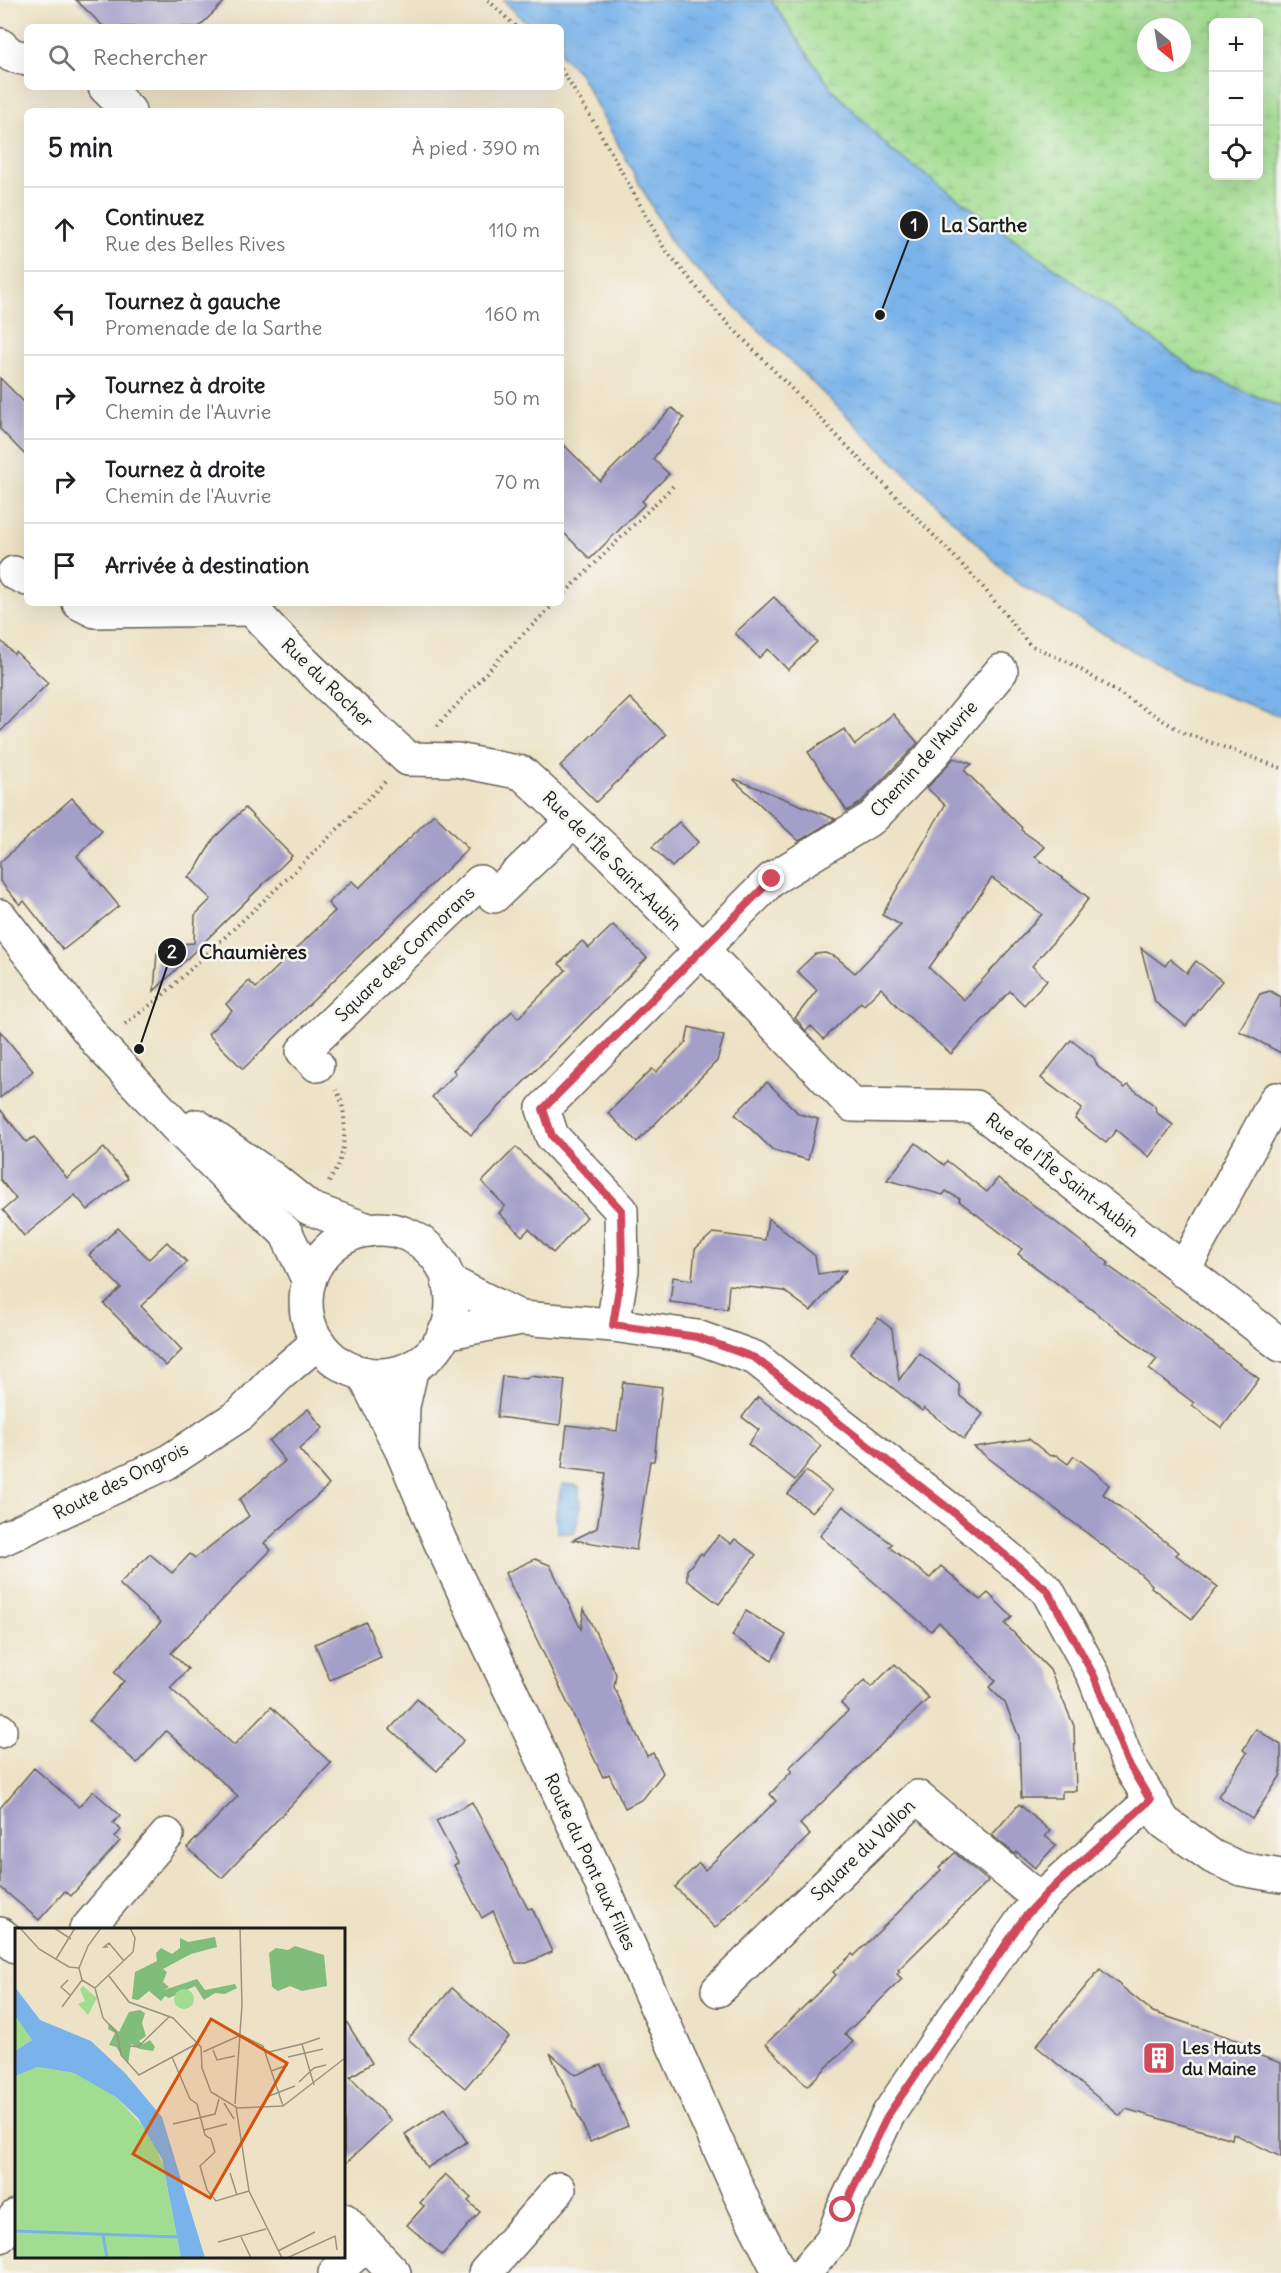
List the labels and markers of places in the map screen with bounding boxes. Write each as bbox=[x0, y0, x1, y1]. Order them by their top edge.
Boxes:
callout: La Sarthe bbox=[899, 206, 1039, 244]
callout: Chaumières bbox=[157, 933, 319, 971]
place label: Les Hauts du Maine bbox=[1182, 2036, 1261, 2080]
building icon: Les Hauts du Maine bbox=[1141, 2040, 1177, 2076]

